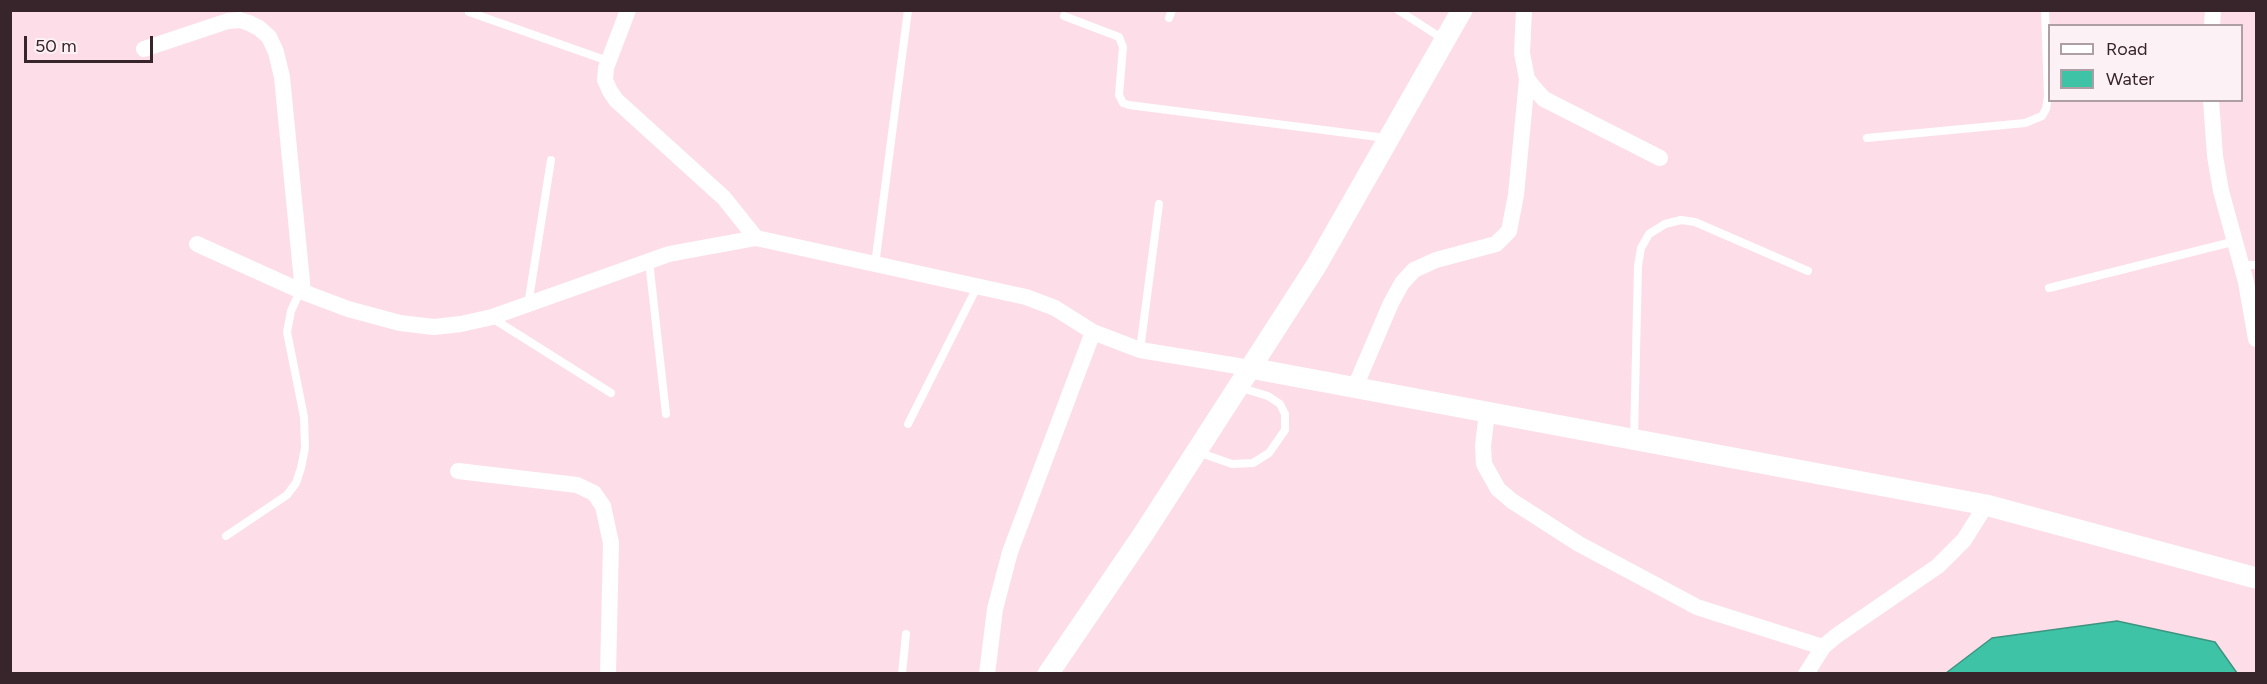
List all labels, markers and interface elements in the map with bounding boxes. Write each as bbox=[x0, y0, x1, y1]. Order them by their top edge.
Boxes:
scale bar bbox=[27, 24, 156, 62]
legend bbox=[2048, 24, 2243, 102]
text: 50 m bbox=[35, 35, 77, 57]
text: Road bbox=[2106, 38, 2147, 60]
text: Water bbox=[2106, 68, 2154, 90]

